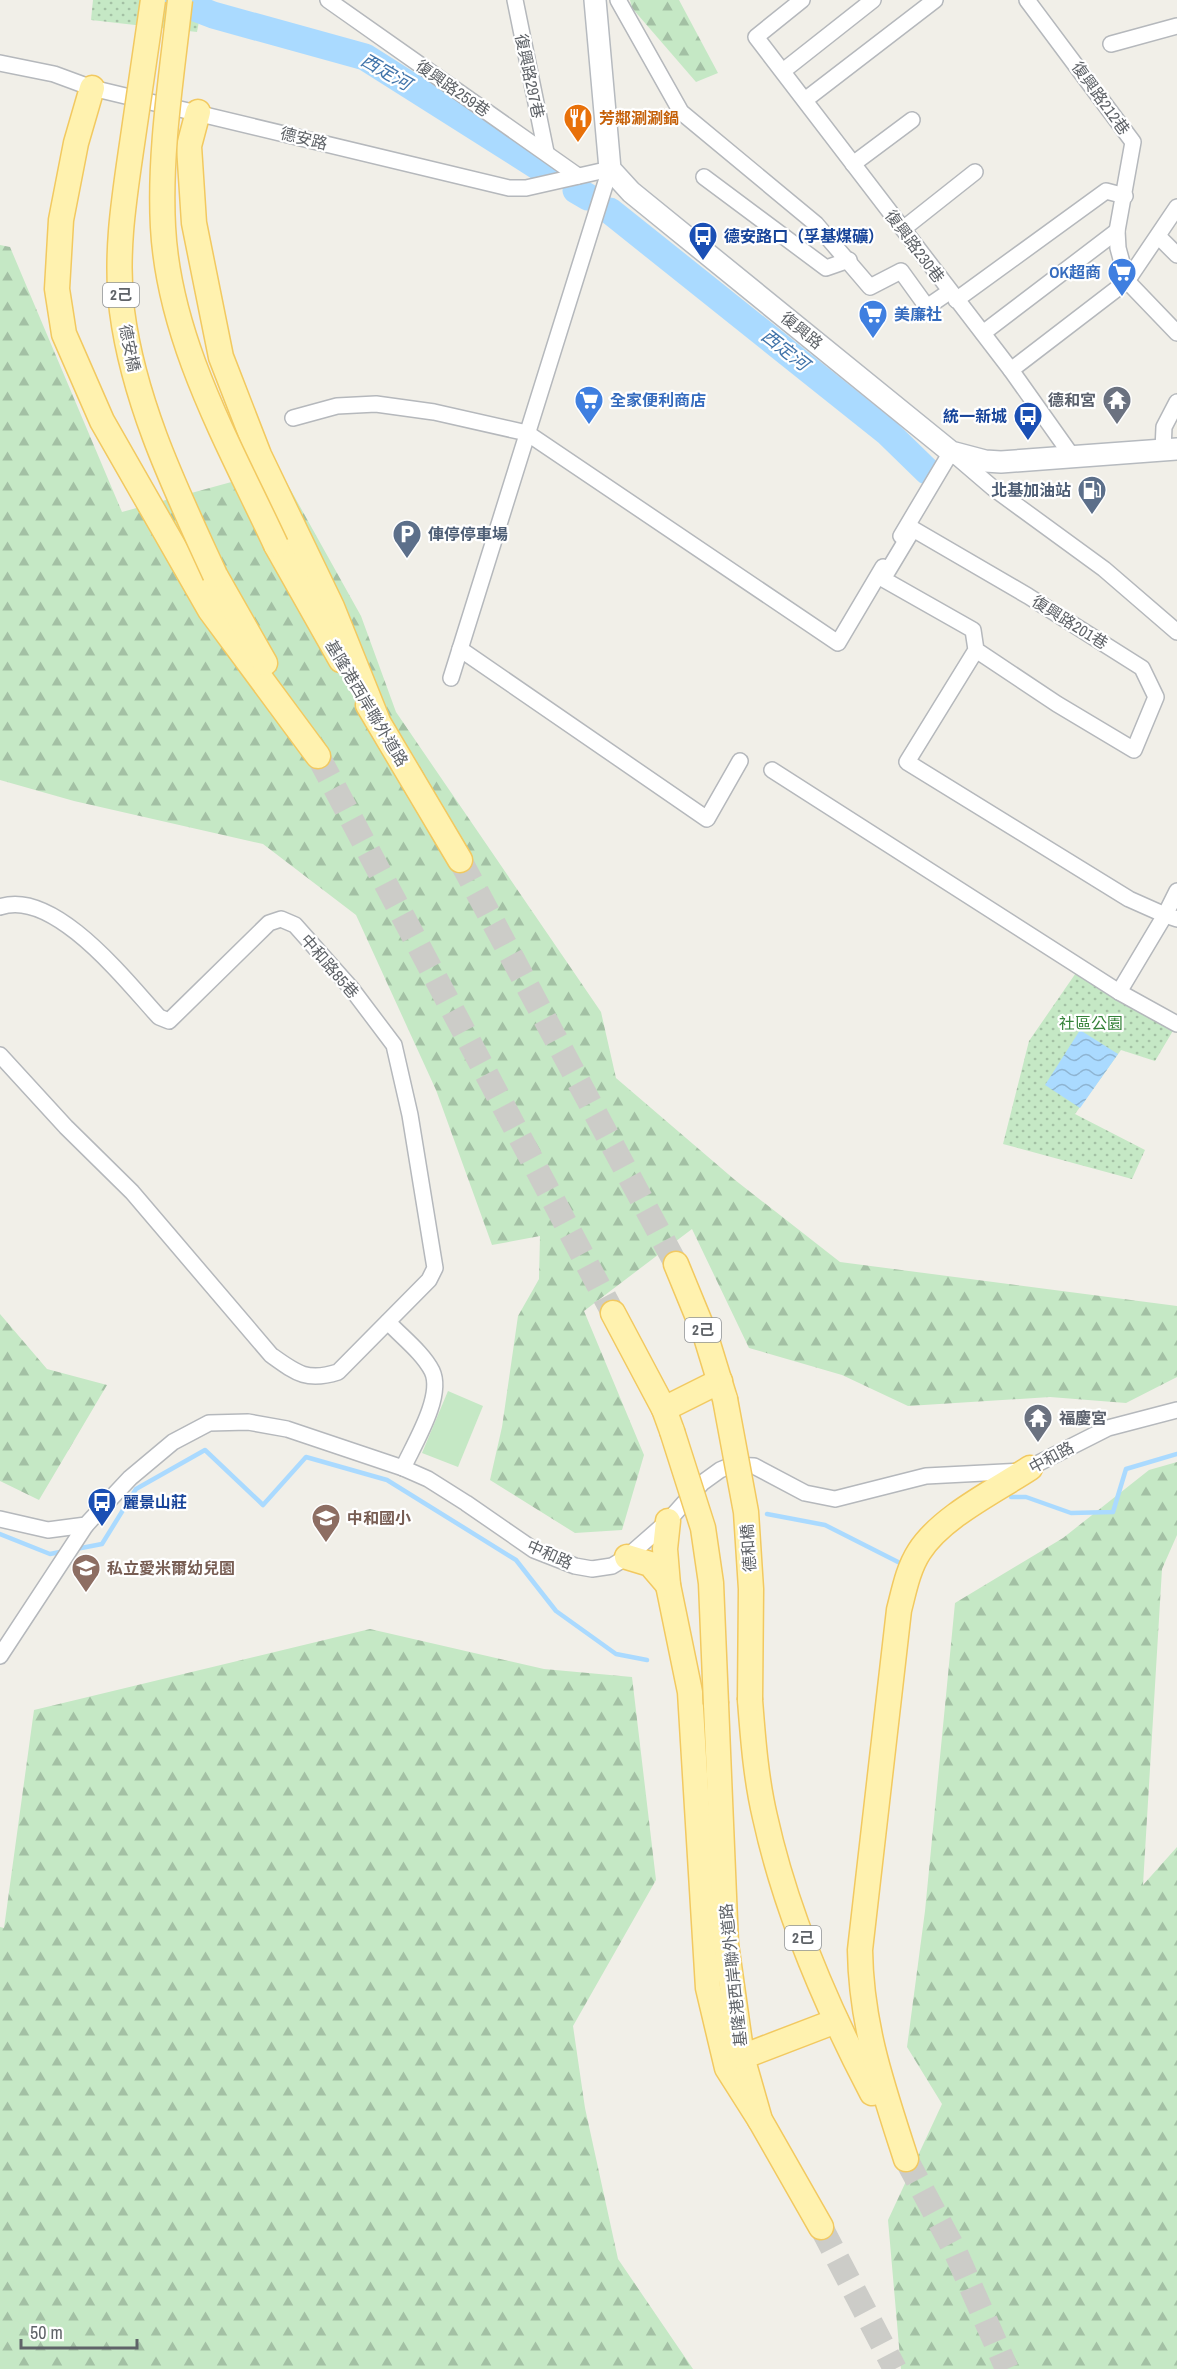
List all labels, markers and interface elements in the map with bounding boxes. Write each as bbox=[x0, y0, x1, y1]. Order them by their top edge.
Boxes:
street label: 復興路297巷 bbox=[510, 32, 550, 120]
water label: 西定河 bbox=[357, 47, 418, 97]
street label: 復興路259巷 bbox=[412, 54, 494, 122]
street label: 復興路212巷 bbox=[1067, 57, 1135, 139]
restaurant icon: 芳鄰涮涮鍋 bbox=[562, 102, 594, 144]
place label: 芳鄰涮涮鍋 bbox=[599, 107, 679, 129]
street label: 德安路 bbox=[278, 122, 330, 154]
street label: 復興路230巷 bbox=[880, 205, 950, 287]
bus stop icon: 德安路口（孚基煤礦） bbox=[687, 220, 719, 262]
place label: 德安路口（孚基煤礦） bbox=[724, 225, 884, 247]
supermarket icon: OK超商 bbox=[1106, 256, 1138, 298]
place label: OK超商 bbox=[1049, 261, 1101, 283]
road number: 2己 bbox=[103, 283, 139, 307]
supermarket icon: 美廉社 bbox=[857, 298, 889, 340]
place label: 美廉社 bbox=[894, 303, 942, 325]
street label: 復興路 bbox=[776, 306, 828, 354]
street label: 德安橋 bbox=[114, 322, 146, 374]
water label: 西定河 bbox=[756, 323, 817, 378]
supermarket icon: 全家便利商店 bbox=[573, 384, 605, 426]
temple icon: 德和宮 bbox=[1101, 384, 1133, 426]
place label: 全家便利商店 bbox=[610, 389, 706, 411]
place label: 德和宮 bbox=[1048, 389, 1096, 411]
bus stop icon: 統一新城 bbox=[1012, 400, 1044, 442]
place label: 統一新城 bbox=[943, 405, 1007, 427]
fuel station icon: 北基加油站 bbox=[1076, 474, 1108, 516]
place label: 北基加油站 bbox=[991, 479, 1071, 501]
parking icon: 俥停停車場 bbox=[391, 518, 423, 560]
place label: 俥停停車場 bbox=[428, 523, 508, 545]
street label: 復興路201巷 bbox=[1028, 590, 1112, 654]
street label: 基隆港西岸聯外道路 bbox=[320, 636, 414, 770]
street label: 中和路85巷 bbox=[296, 929, 364, 1003]
park label: 社區公園 bbox=[1059, 1012, 1123, 1034]
road number: 2己 bbox=[685, 1318, 721, 1342]
temple icon: 福慶宮 bbox=[1022, 1402, 1054, 1444]
place label: 福慶宮 bbox=[1059, 1407, 1107, 1429]
street label: 中和路 bbox=[1025, 1436, 1077, 1478]
bus stop icon: 麗景山莊 bbox=[86, 1486, 118, 1528]
place label: 麗景山莊 bbox=[123, 1491, 187, 1513]
school or university icon: 中和國小 bbox=[310, 1502, 342, 1544]
place label: 中和國小 bbox=[347, 1507, 411, 1529]
street label: 德和橋 bbox=[735, 1523, 761, 1573]
street label: 中和路 bbox=[524, 1534, 576, 1574]
school or university icon: 私立愛米爾幼兒園 bbox=[70, 1552, 102, 1594]
place label: 私立愛米爾幼兒園 bbox=[107, 1557, 235, 1579]
street label: 基隆港西岸聯外道路 bbox=[715, 1902, 751, 2048]
road number: 2己 bbox=[785, 1926, 821, 1950]
scale bar bbox=[21, 2312, 136, 2350]
text: 50 m bbox=[30, 2320, 63, 2345]

